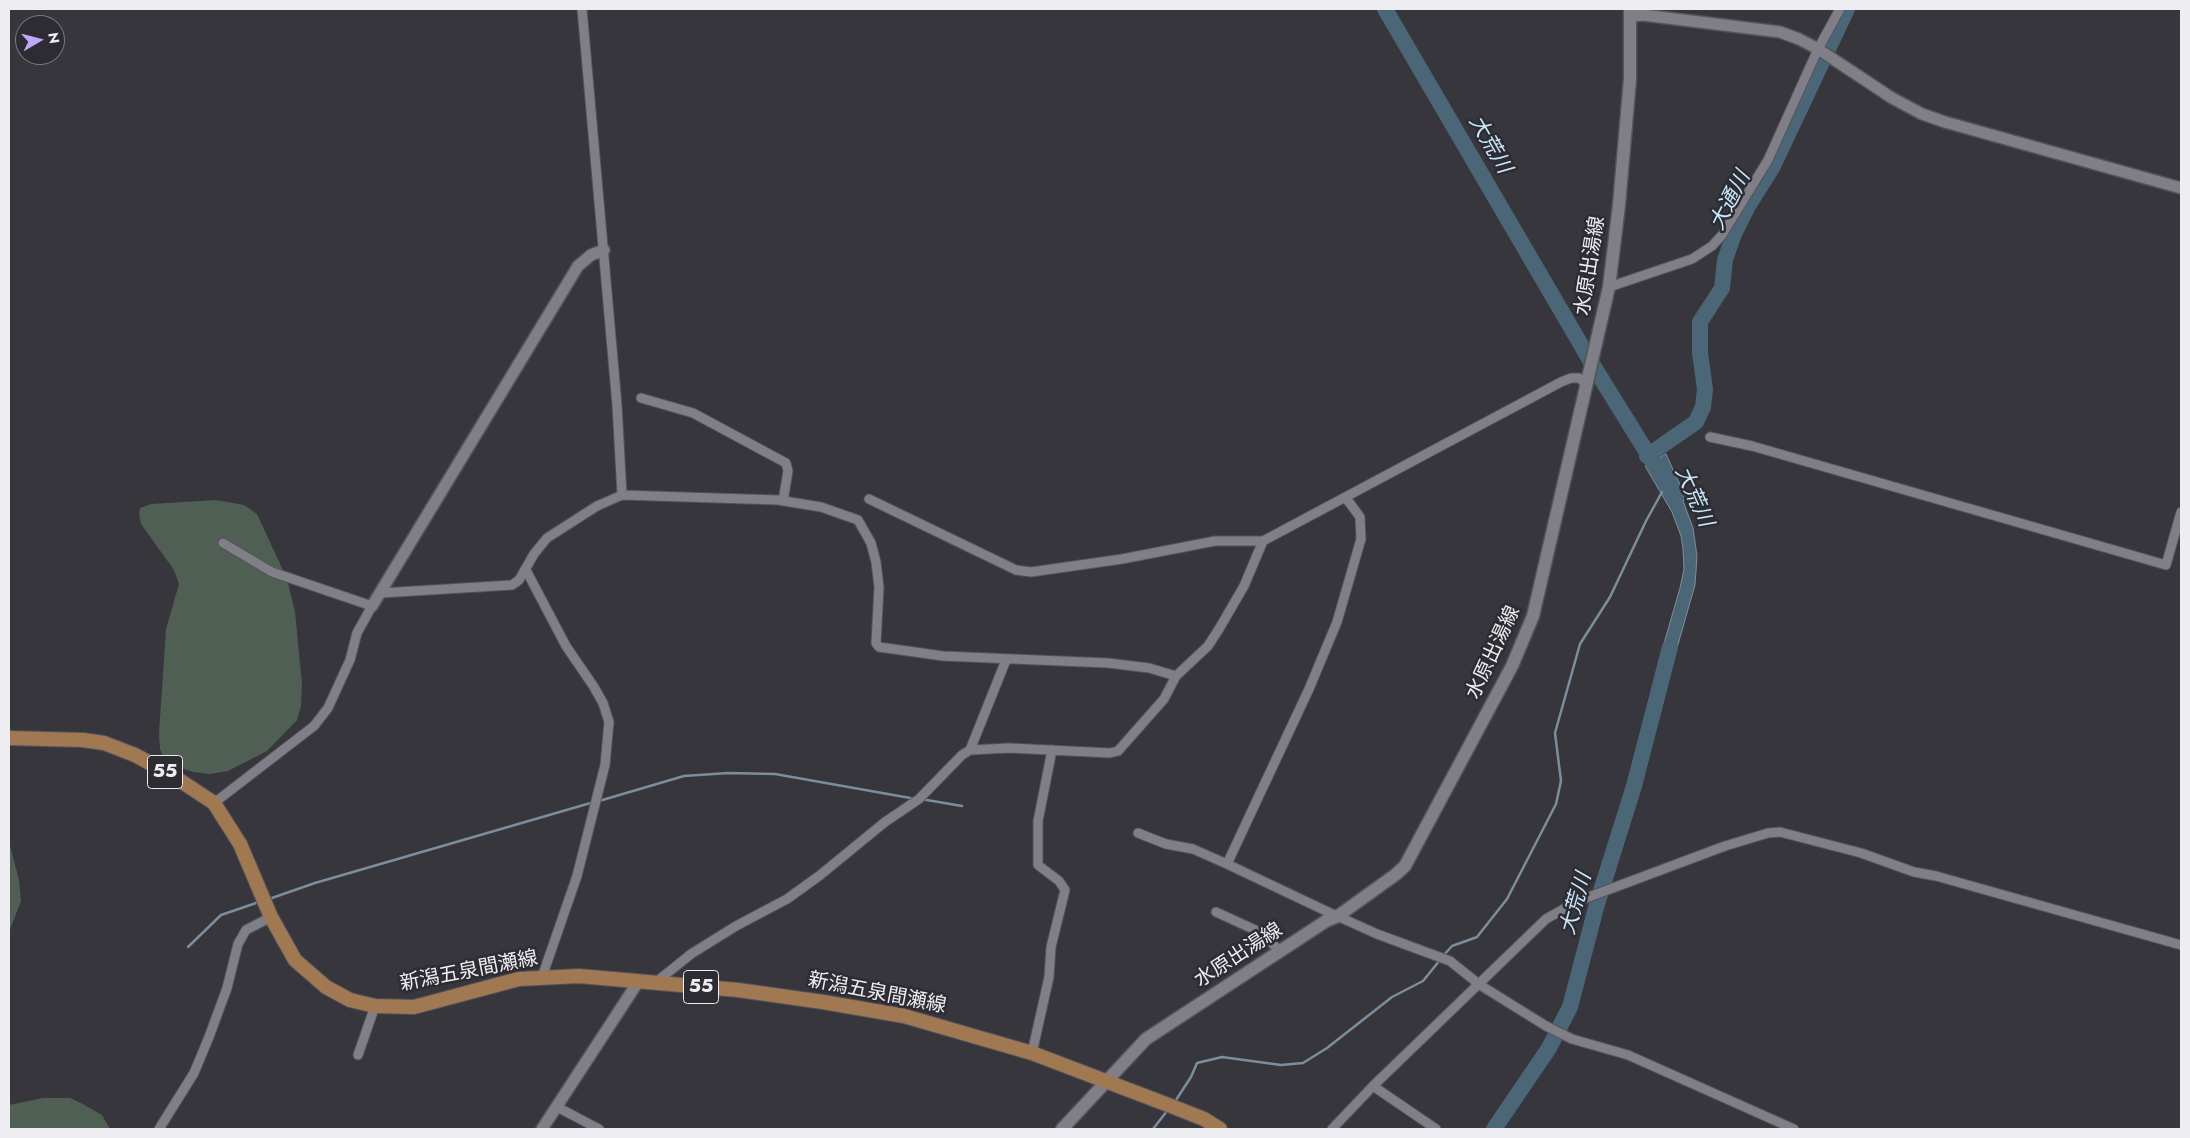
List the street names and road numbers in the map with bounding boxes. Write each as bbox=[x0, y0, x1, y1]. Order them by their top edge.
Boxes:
street label: 水原出湯線 bbox=[1571, 215, 1611, 317]
street label: 水原出湯線 bbox=[1462, 603, 1526, 703]
road number: 55 bbox=[148, 756, 182, 789]
street label: 水原出湯線 bbox=[1191, 919, 1287, 993]
street label: 新潟五泉間瀬線 bbox=[398, 947, 540, 997]
street label: 新潟五泉間瀬線 bbox=[806, 969, 948, 1019]
road number: 55 bbox=[684, 970, 718, 1004]

